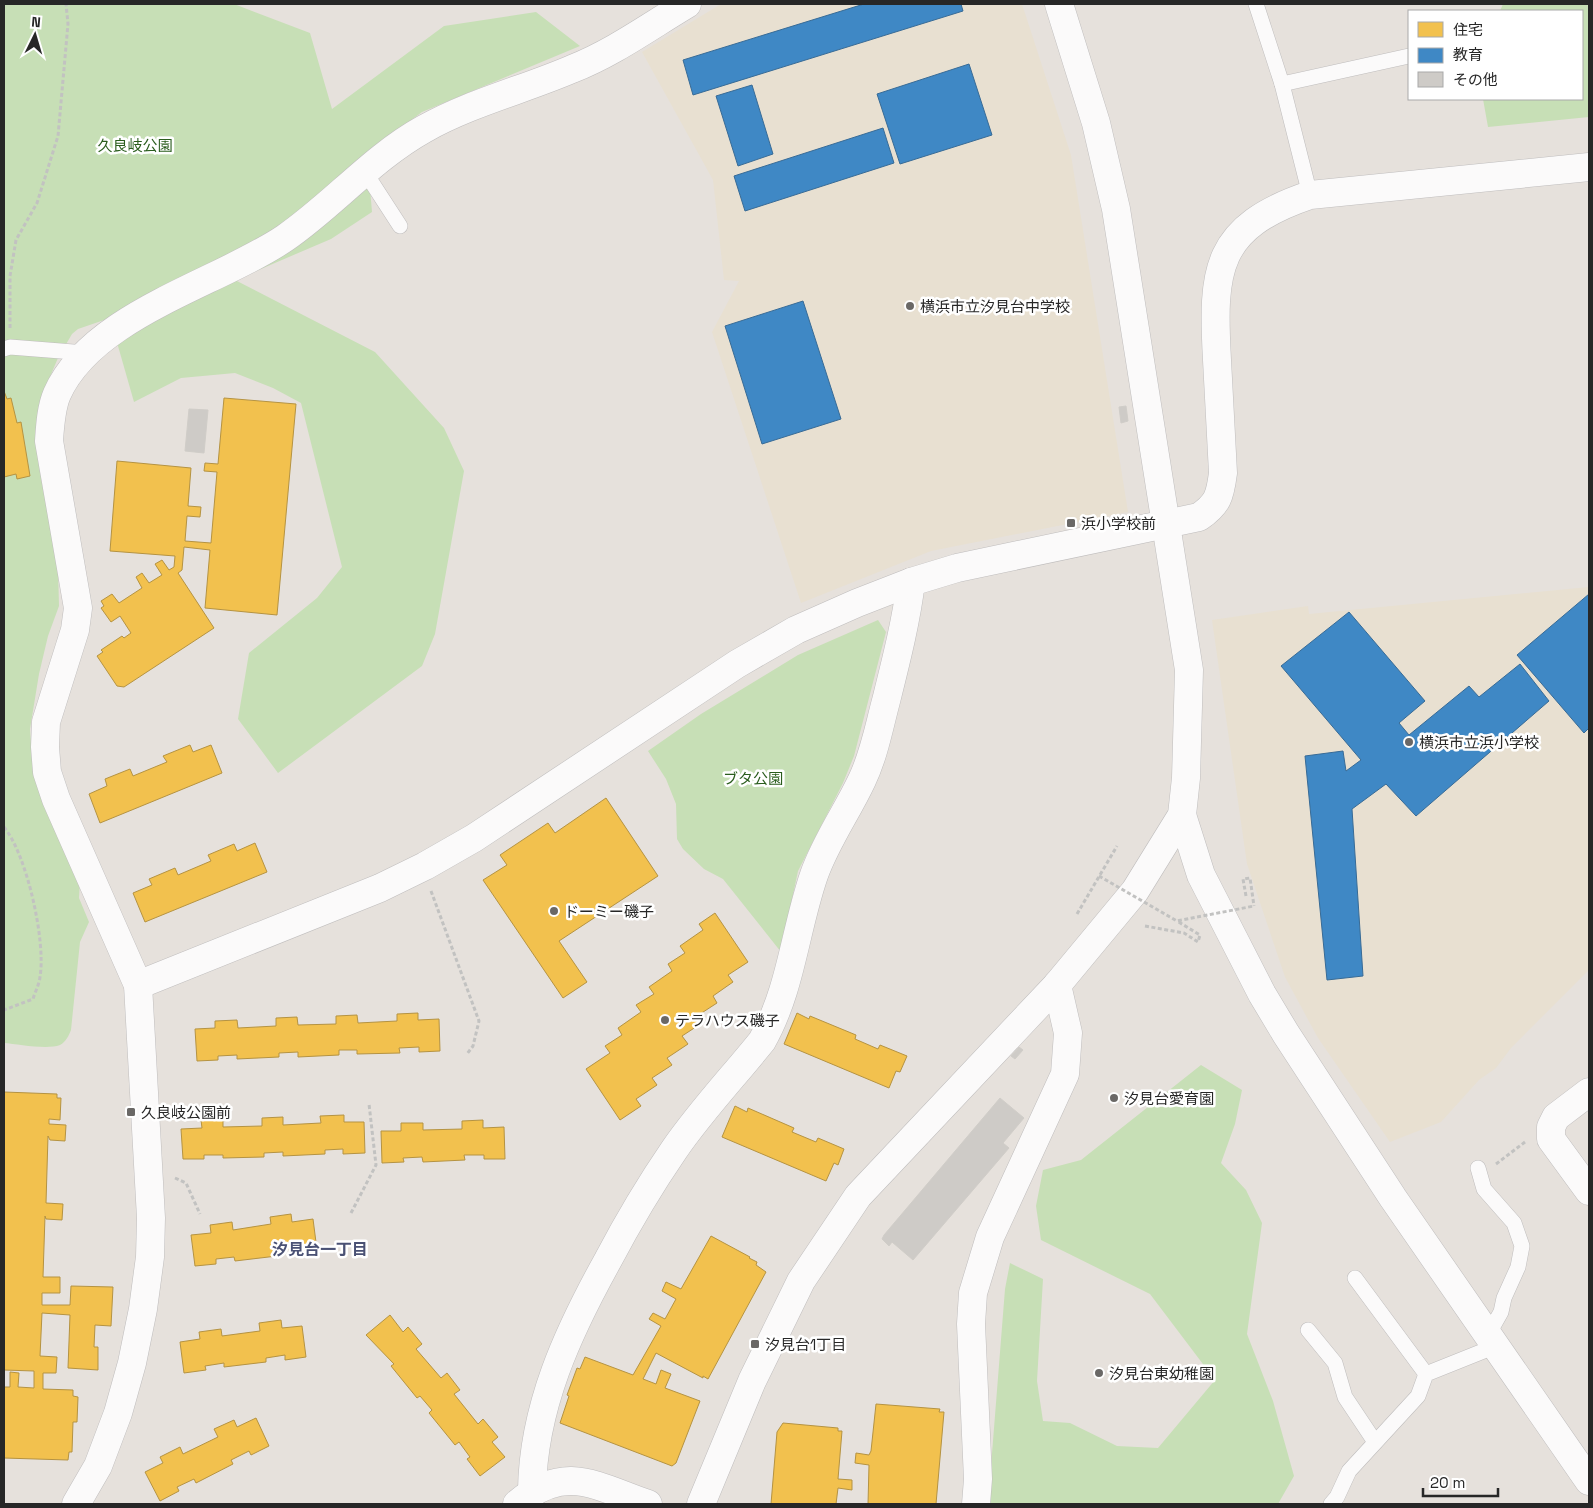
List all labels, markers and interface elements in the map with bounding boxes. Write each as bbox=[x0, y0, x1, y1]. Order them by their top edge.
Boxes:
north arrow bbox=[10, 10, 60, 60]
legend bbox=[1408, 10, 1583, 100]
text: N bbox=[31, 13, 42, 31]
text: 住宅 bbox=[1453, 20, 1483, 39]
text: 教育 bbox=[1453, 45, 1483, 64]
text: その他 bbox=[1453, 70, 1498, 89]
park label: 久良岐公園 bbox=[97, 136, 173, 155]
place label: 横浜市立汐見台中学校 bbox=[920, 297, 1070, 316]
marker: 横浜市立汐見台中学校 bbox=[904, 300, 916, 312]
place label: 浜小学校前 bbox=[1081, 514, 1156, 533]
marker: 浜小学校前 bbox=[1065, 517, 1077, 529]
place label: 横浜市立浜小学校 bbox=[1419, 733, 1539, 752]
marker: 横浜市立浜小学校 bbox=[1403, 736, 1415, 748]
park label: ブタ公園 bbox=[723, 769, 783, 788]
place label: ドーミー磯子 bbox=[564, 902, 654, 921]
marker: ドーミー磯子 bbox=[548, 905, 560, 917]
place label: テラハウス磯子 bbox=[675, 1011, 780, 1030]
marker: テラハウス磯子 bbox=[659, 1014, 671, 1026]
place label: 汐見台愛育園 bbox=[1124, 1089, 1214, 1108]
marker: 汐見台愛育園 bbox=[1108, 1092, 1120, 1104]
place label: 久良岐公園前 bbox=[141, 1103, 231, 1122]
marker: 久良岐公園前 bbox=[125, 1106, 137, 1118]
district label: 汐見台一丁目 bbox=[272, 1239, 368, 1260]
place label: 汐見台1丁目 bbox=[765, 1335, 846, 1354]
marker: 汐見台1丁目 bbox=[749, 1338, 761, 1350]
place label: 汐見台東幼稚園 bbox=[1109, 1364, 1214, 1383]
marker: 汐見台東幼稚園 bbox=[1093, 1367, 1105, 1379]
scale bar bbox=[1423, 1466, 1498, 1498]
text: 20 m bbox=[1430, 1473, 1465, 1492]

